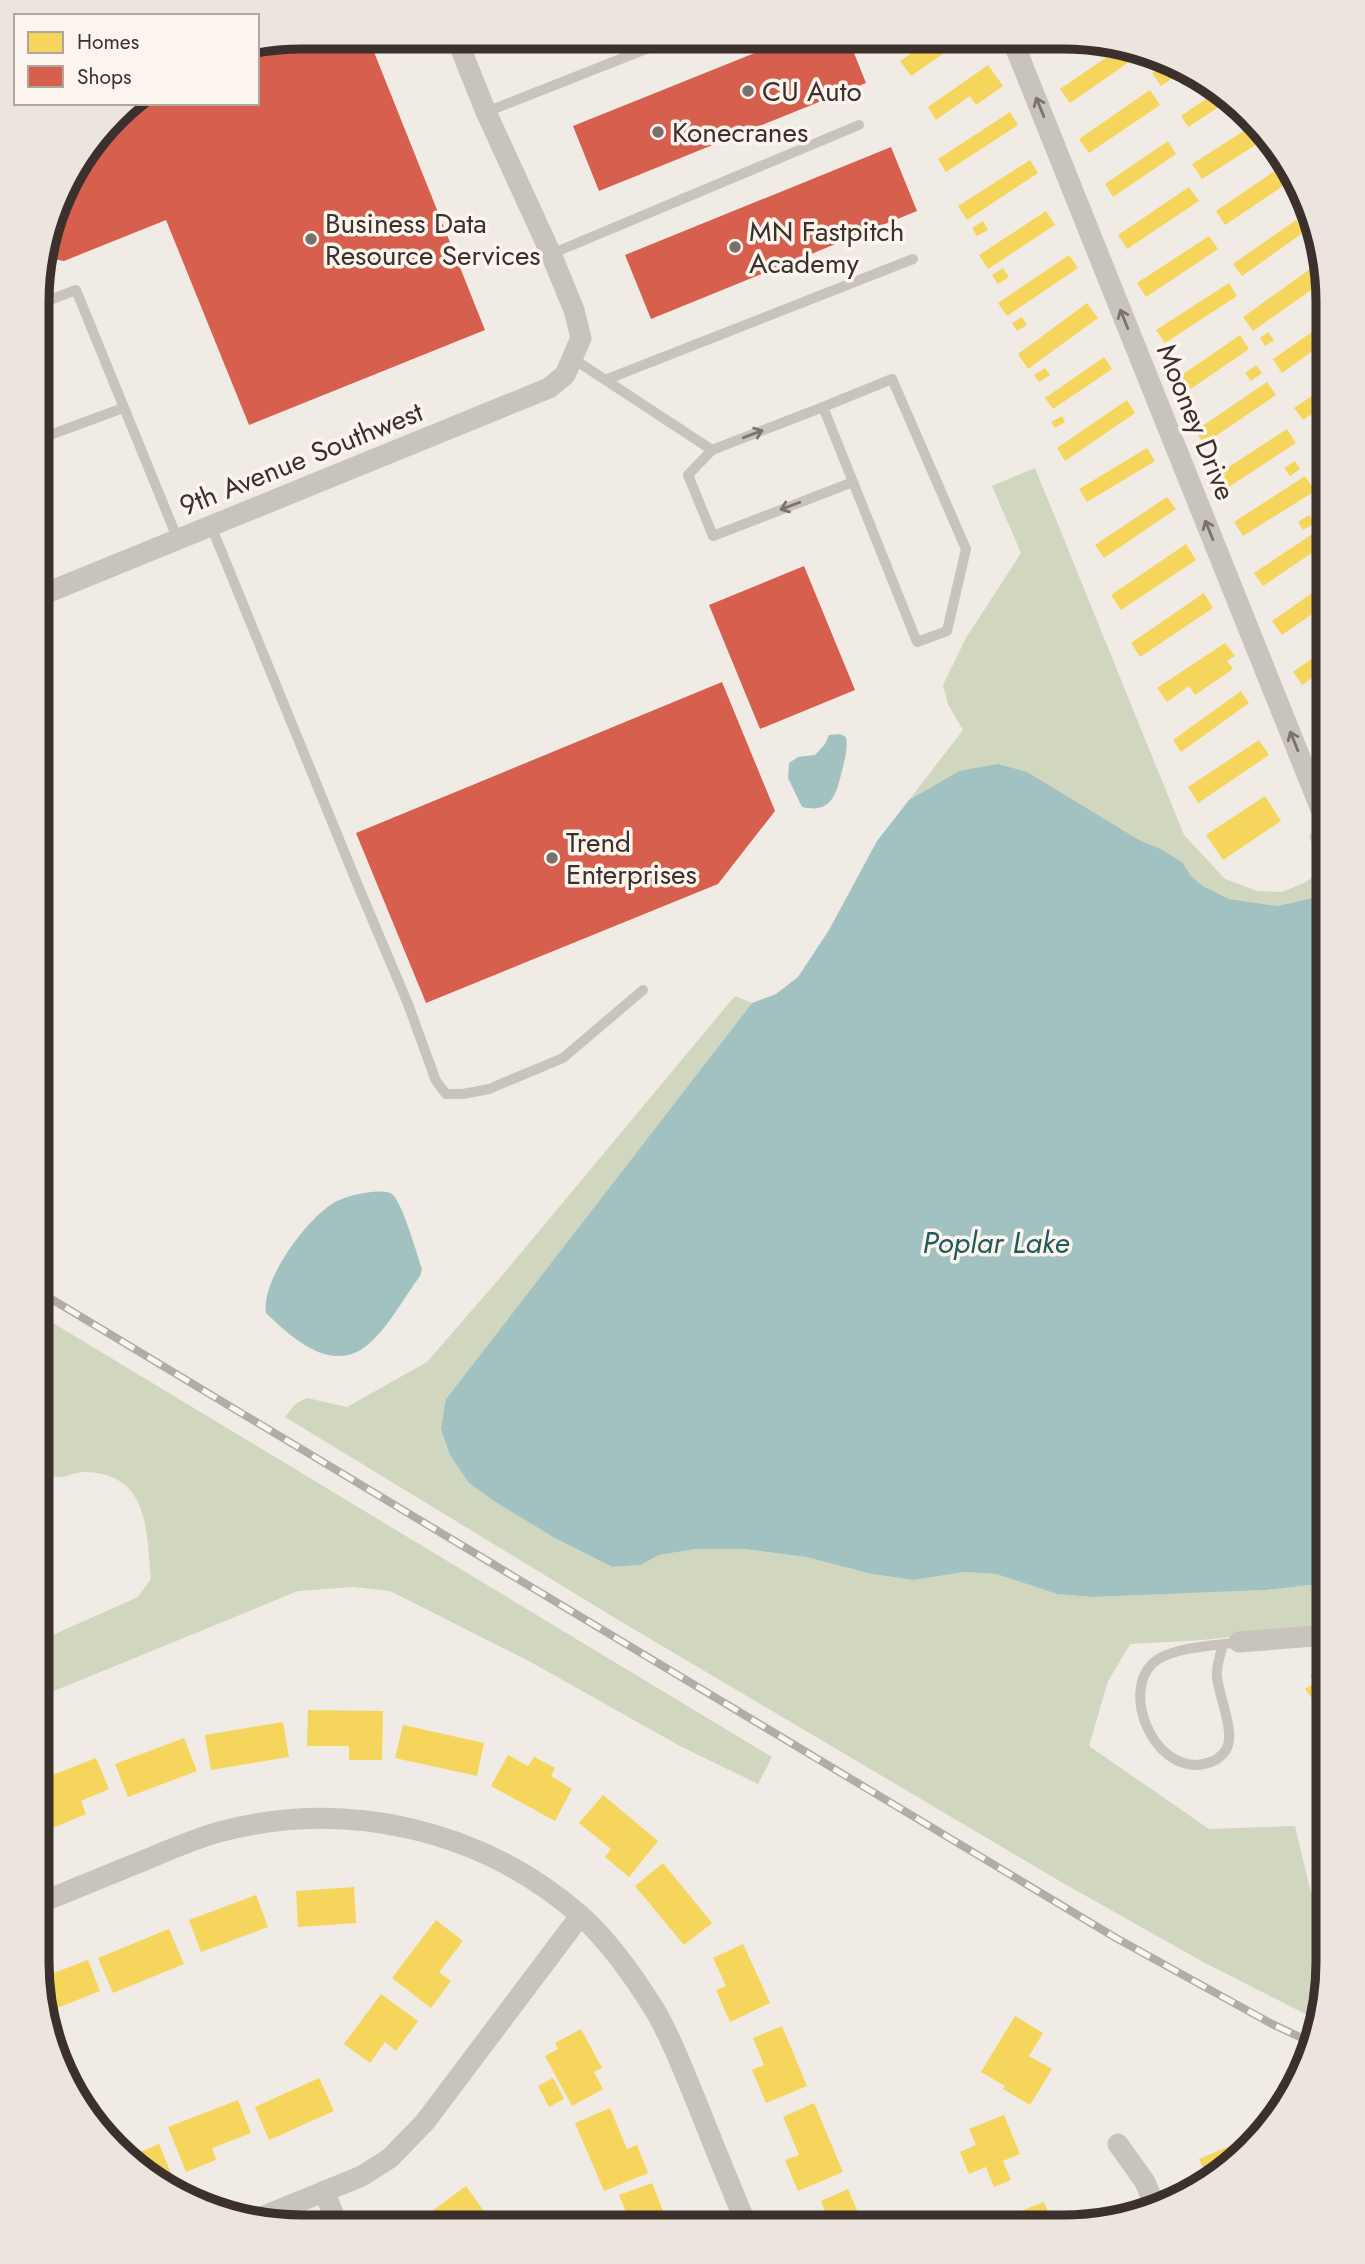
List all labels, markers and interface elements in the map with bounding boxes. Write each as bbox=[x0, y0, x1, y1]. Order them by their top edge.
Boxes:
legend bbox=[14, 14, 259, 105]
text: Homes bbox=[77, 27, 139, 57]
text: Shops bbox=[77, 62, 131, 92]
place label: CU Auto bbox=[762, 71, 862, 112]
marker: CU Auto bbox=[740, 83, 756, 99]
one-way arrow bbox=[1032, 97, 1045, 119]
place label: Konecranes bbox=[672, 112, 808, 153]
marker: Konecranes bbox=[650, 124, 666, 140]
place label: Business Data Resource Services bbox=[325, 203, 541, 276]
place label: MN Fastpitch Academy bbox=[749, 211, 904, 284]
marker: Business Data Resource Services bbox=[303, 231, 319, 247]
marker: MN Fastpitch Academy bbox=[727, 239, 743, 255]
one-way arrow bbox=[1117, 308, 1130, 330]
street label: Mooney Drive bbox=[1146, 338, 1246, 506]
street label: 9th Avenue Southwest bbox=[173, 391, 429, 527]
one-way arrow bbox=[742, 426, 764, 439]
one-way arrow bbox=[779, 501, 801, 514]
one-way arrow bbox=[1201, 519, 1214, 541]
one-way arrow bbox=[1286, 730, 1299, 752]
place label: Trend Enterprises bbox=[566, 822, 697, 895]
marker: Trend Enterprises bbox=[544, 850, 560, 866]
water label: Poplar Lake bbox=[923, 1221, 1069, 1264]

